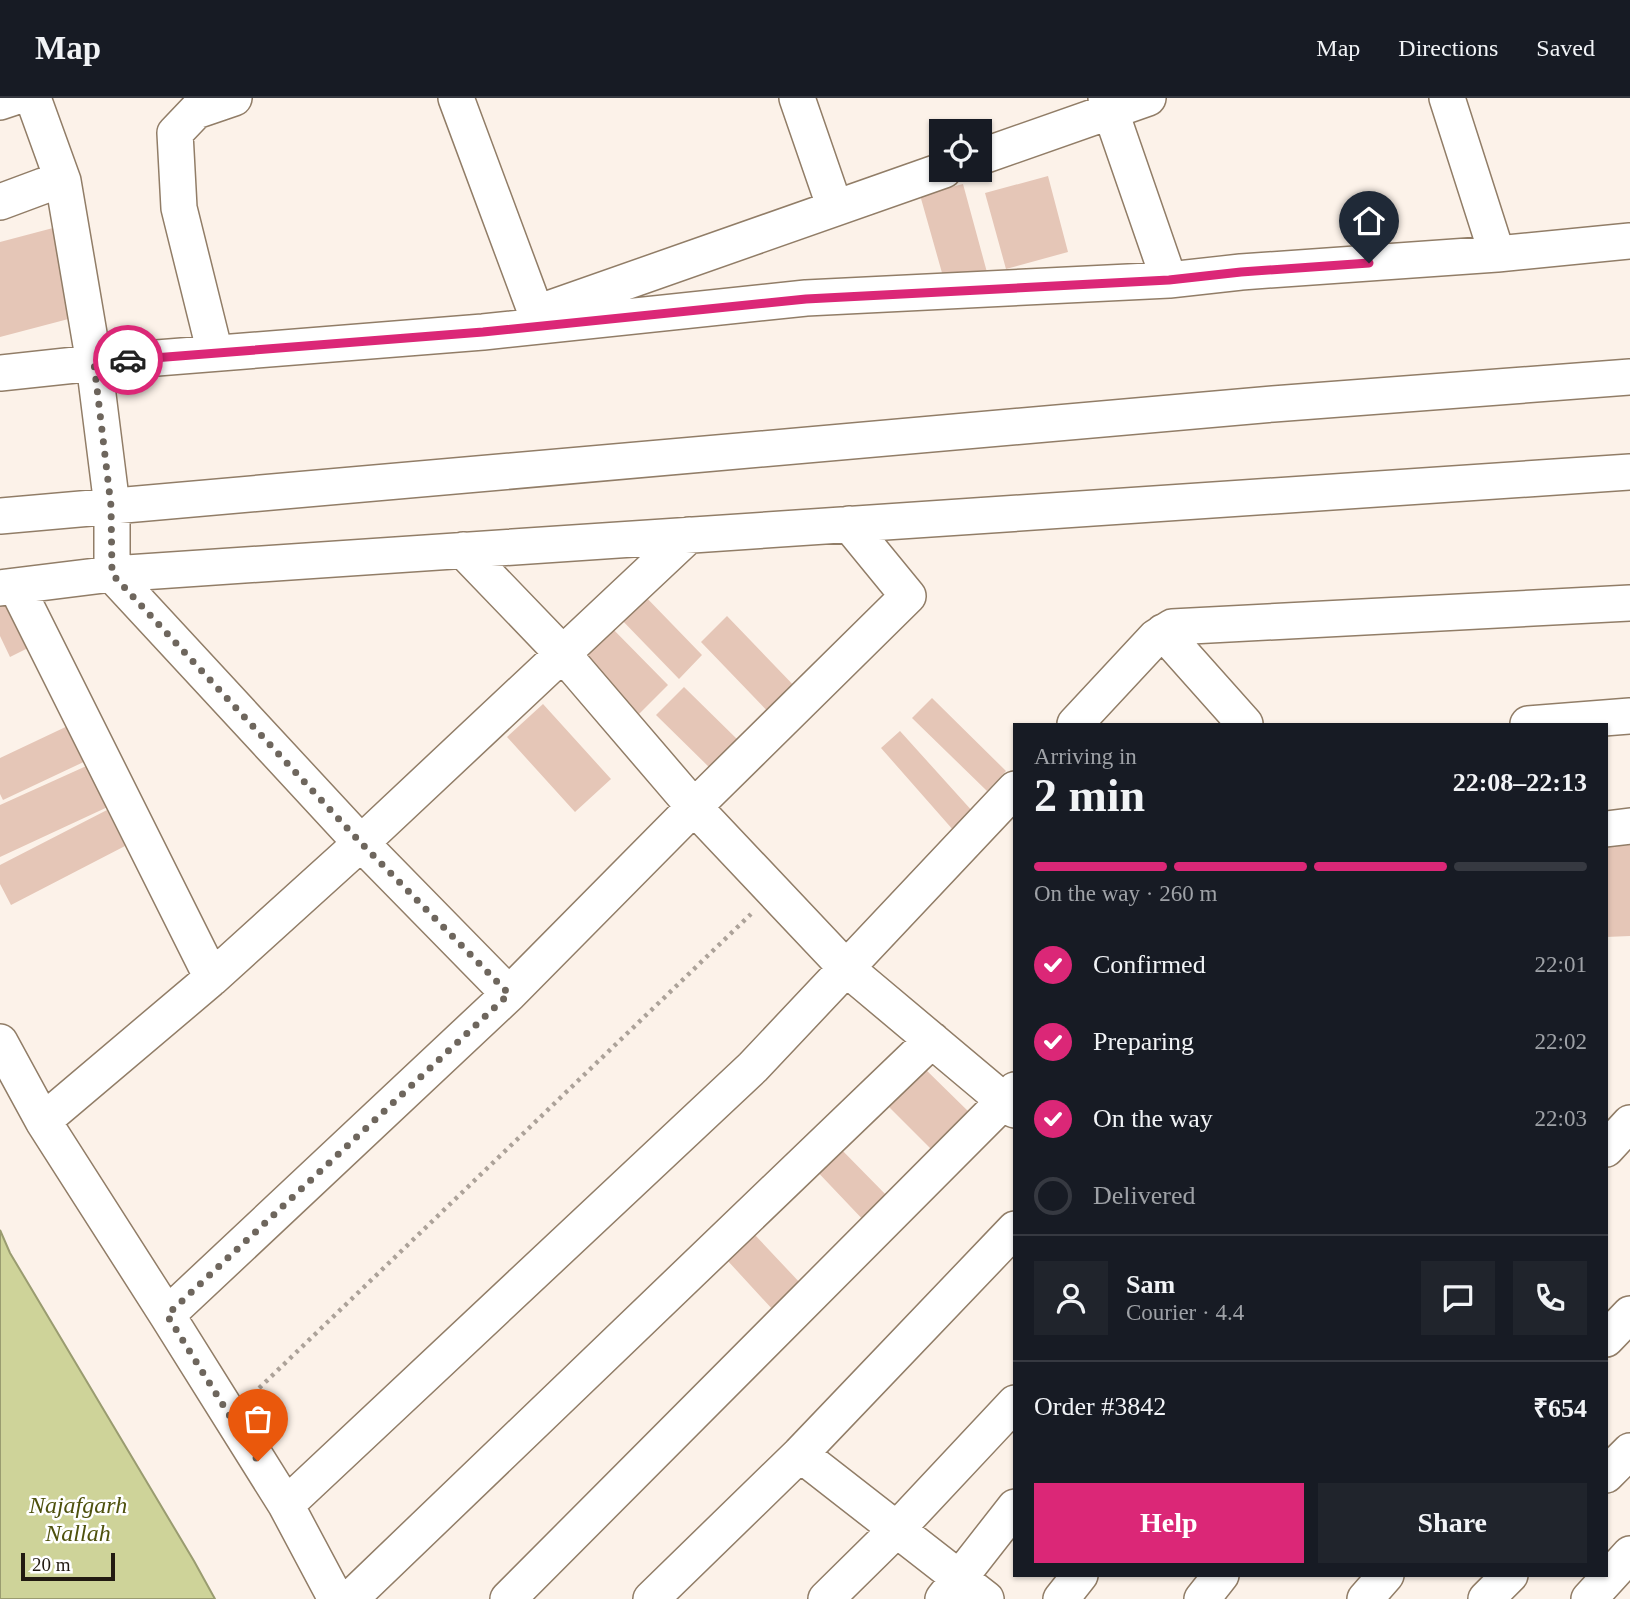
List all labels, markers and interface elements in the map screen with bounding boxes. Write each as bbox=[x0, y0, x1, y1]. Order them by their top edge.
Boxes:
text: Map bbox=[35, 30, 101, 66]
text: Map bbox=[1316, 35, 1360, 61]
text: Directions bbox=[1398, 35, 1498, 61]
text: Saved bbox=[1536, 35, 1595, 61]
map controls bbox=[929, 119, 992, 182]
button: locate bbox=[929, 119, 992, 182]
pin bbox=[1339, 191, 1399, 263]
icon: home bbox=[1350, 202, 1388, 240]
courier bbox=[93, 325, 163, 395]
icon: car bbox=[109, 341, 147, 379]
text: Arriving in bbox=[1034, 744, 1137, 769]
text: 22:08–22:13 bbox=[1453, 768, 1587, 797]
text: 2 min bbox=[1034, 770, 1145, 821]
text: On the way · 260 m bbox=[1034, 881, 1217, 906]
icon: check bbox=[1034, 946, 1072, 984]
text: Confirmed bbox=[1093, 950, 1206, 979]
text: 22:01 bbox=[1535, 952, 1587, 977]
icon: check bbox=[1034, 1023, 1072, 1061]
text: Preparing bbox=[1093, 1027, 1194, 1056]
text: 22:02 bbox=[1535, 1029, 1587, 1054]
icon: check bbox=[1034, 1100, 1072, 1138]
text: On the way bbox=[1093, 1104, 1213, 1133]
text: 22:03 bbox=[1535, 1106, 1587, 1131]
text: Delivered bbox=[1093, 1181, 1196, 1210]
button: person bbox=[1034, 1261, 1108, 1335]
button: chat bbox=[1421, 1261, 1495, 1335]
button: phone bbox=[1513, 1261, 1587, 1335]
text: Sam bbox=[1126, 1270, 1175, 1299]
text: Courier · 4.4 bbox=[1126, 1300, 1244, 1325]
pin bbox=[228, 1389, 288, 1461]
text: Order #3842 bbox=[1034, 1392, 1166, 1421]
text: ₹654 bbox=[1533, 1394, 1587, 1423]
icon: bag bbox=[239, 1400, 277, 1438]
button: Help bbox=[1034, 1483, 1304, 1563]
button: Share bbox=[1318, 1483, 1587, 1563]
water label: Najafgarh Nallah bbox=[28, 1492, 127, 1546]
scale bar bbox=[21, 1550, 116, 1582]
text: 20 m bbox=[32, 1554, 71, 1575]

